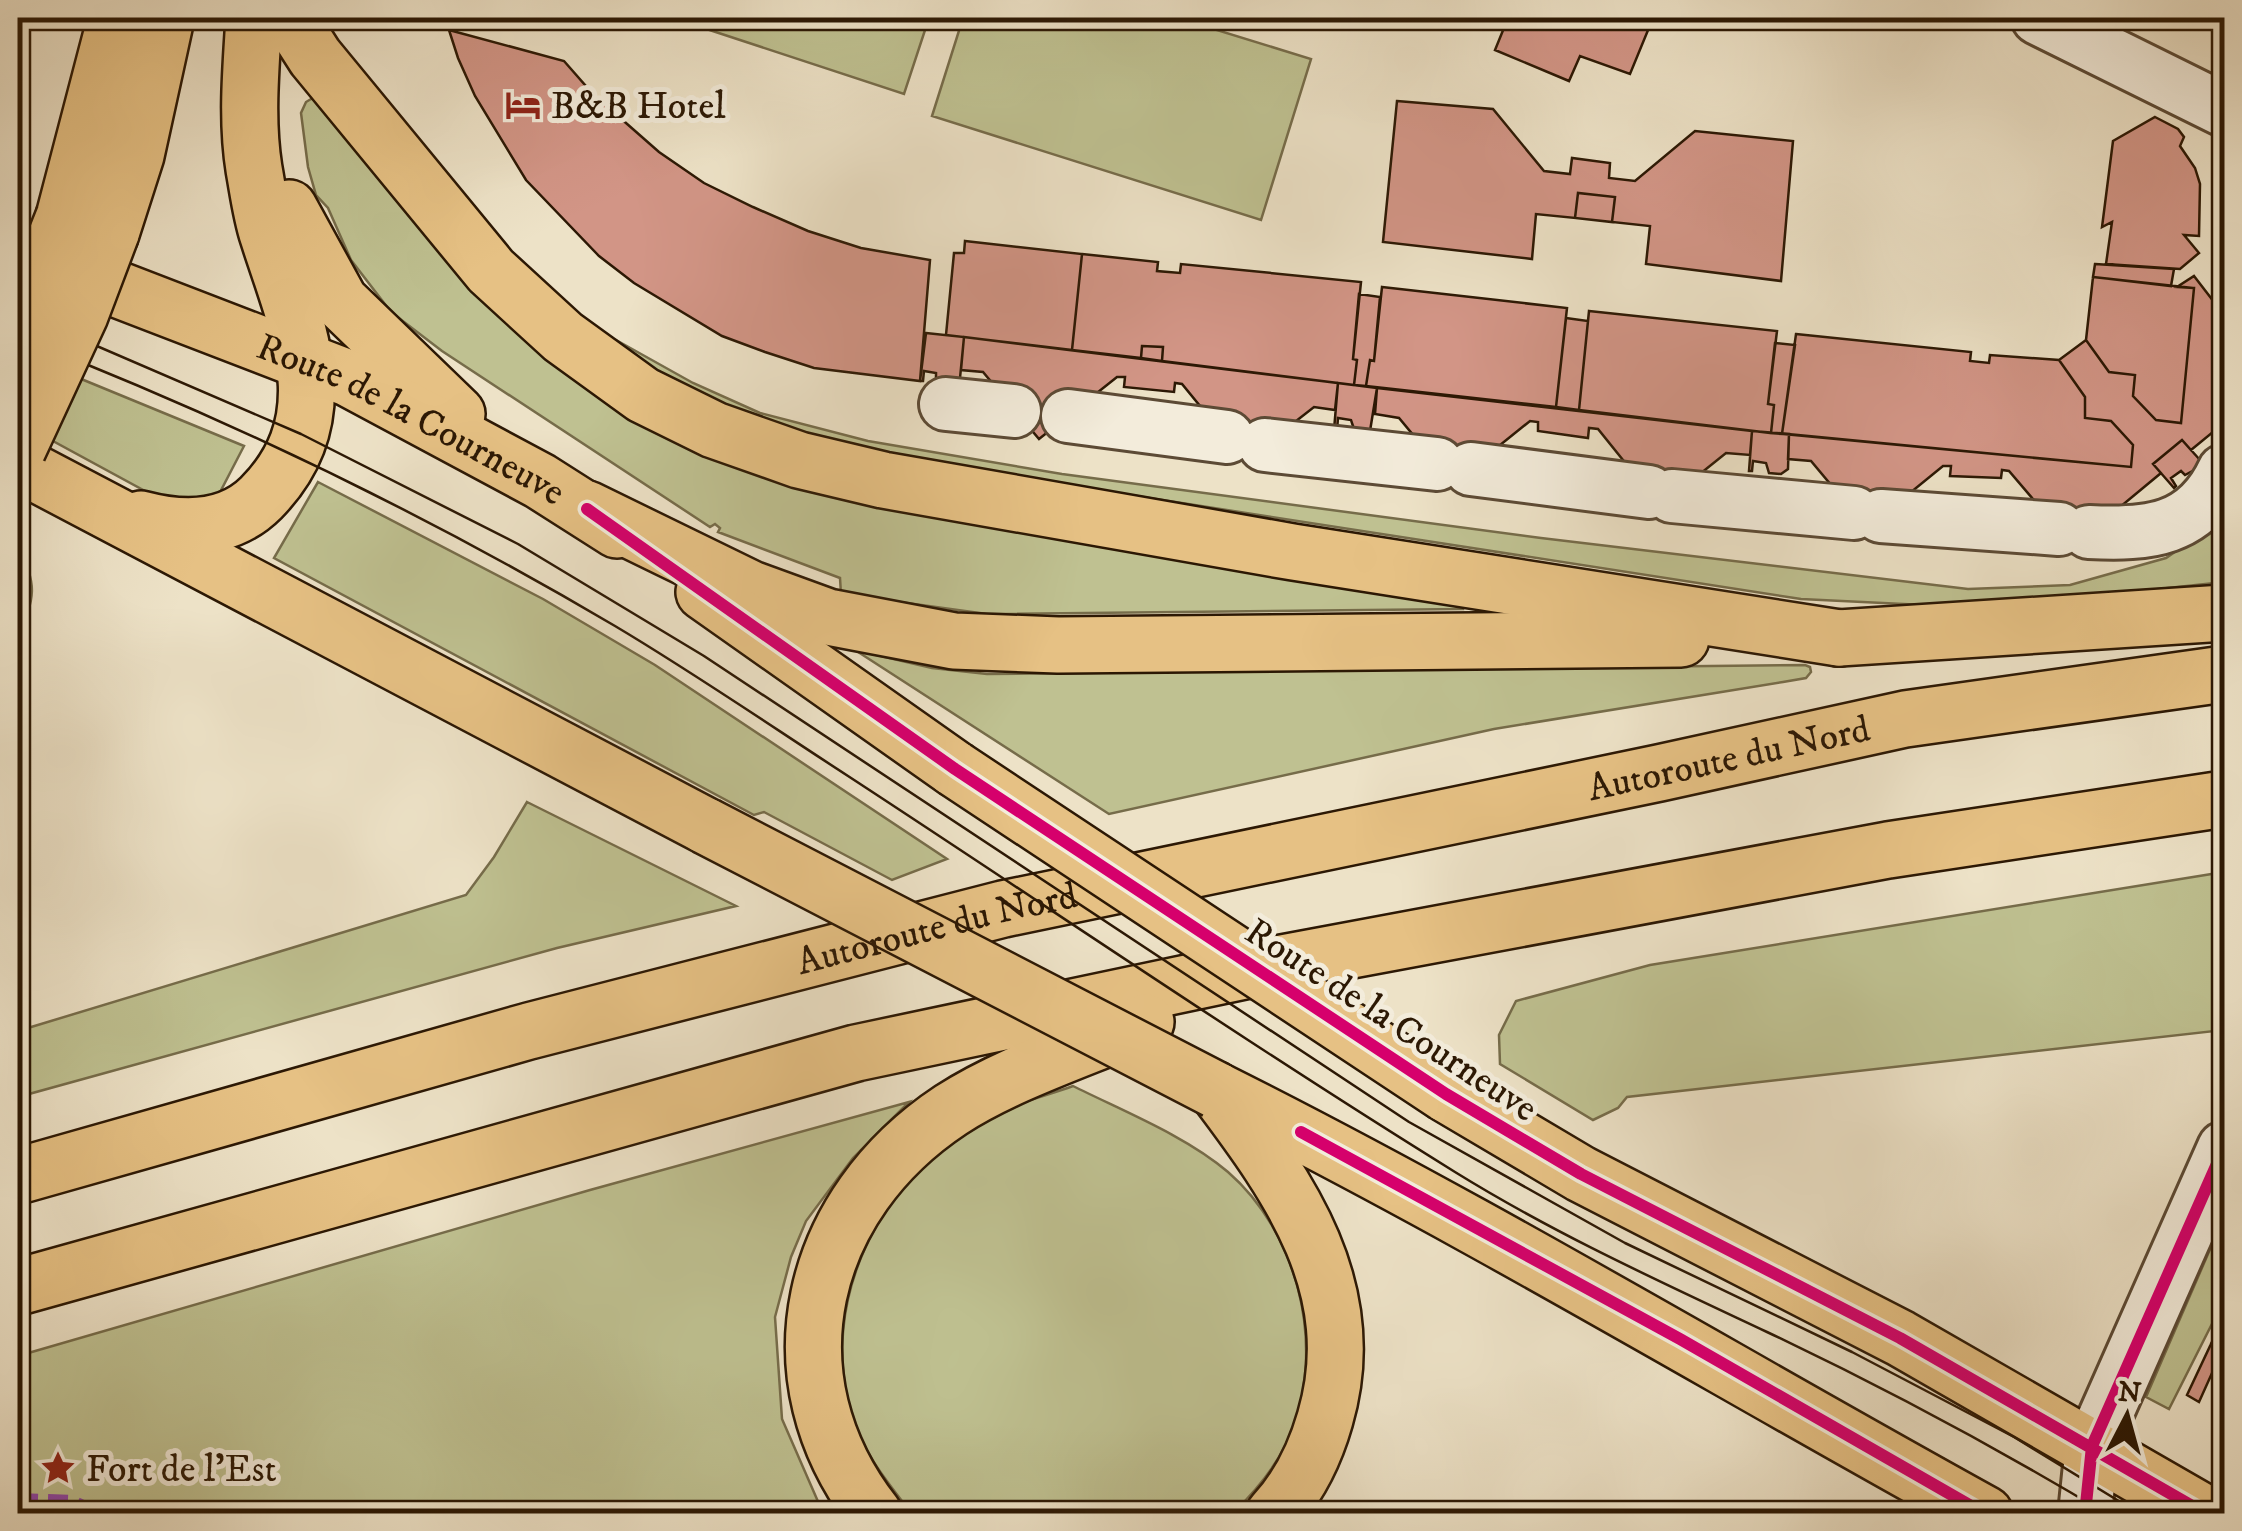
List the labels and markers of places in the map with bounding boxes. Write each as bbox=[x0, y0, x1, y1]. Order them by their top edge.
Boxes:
place label: B&B Hotel bbox=[551, 83, 726, 131]
hotel icon: B&B Hotel bbox=[504, 86, 542, 124]
place label: Fort de l'Est bbox=[86, 1446, 277, 1494]
place icon: Fort de l'Est bbox=[39, 1449, 77, 1487]

